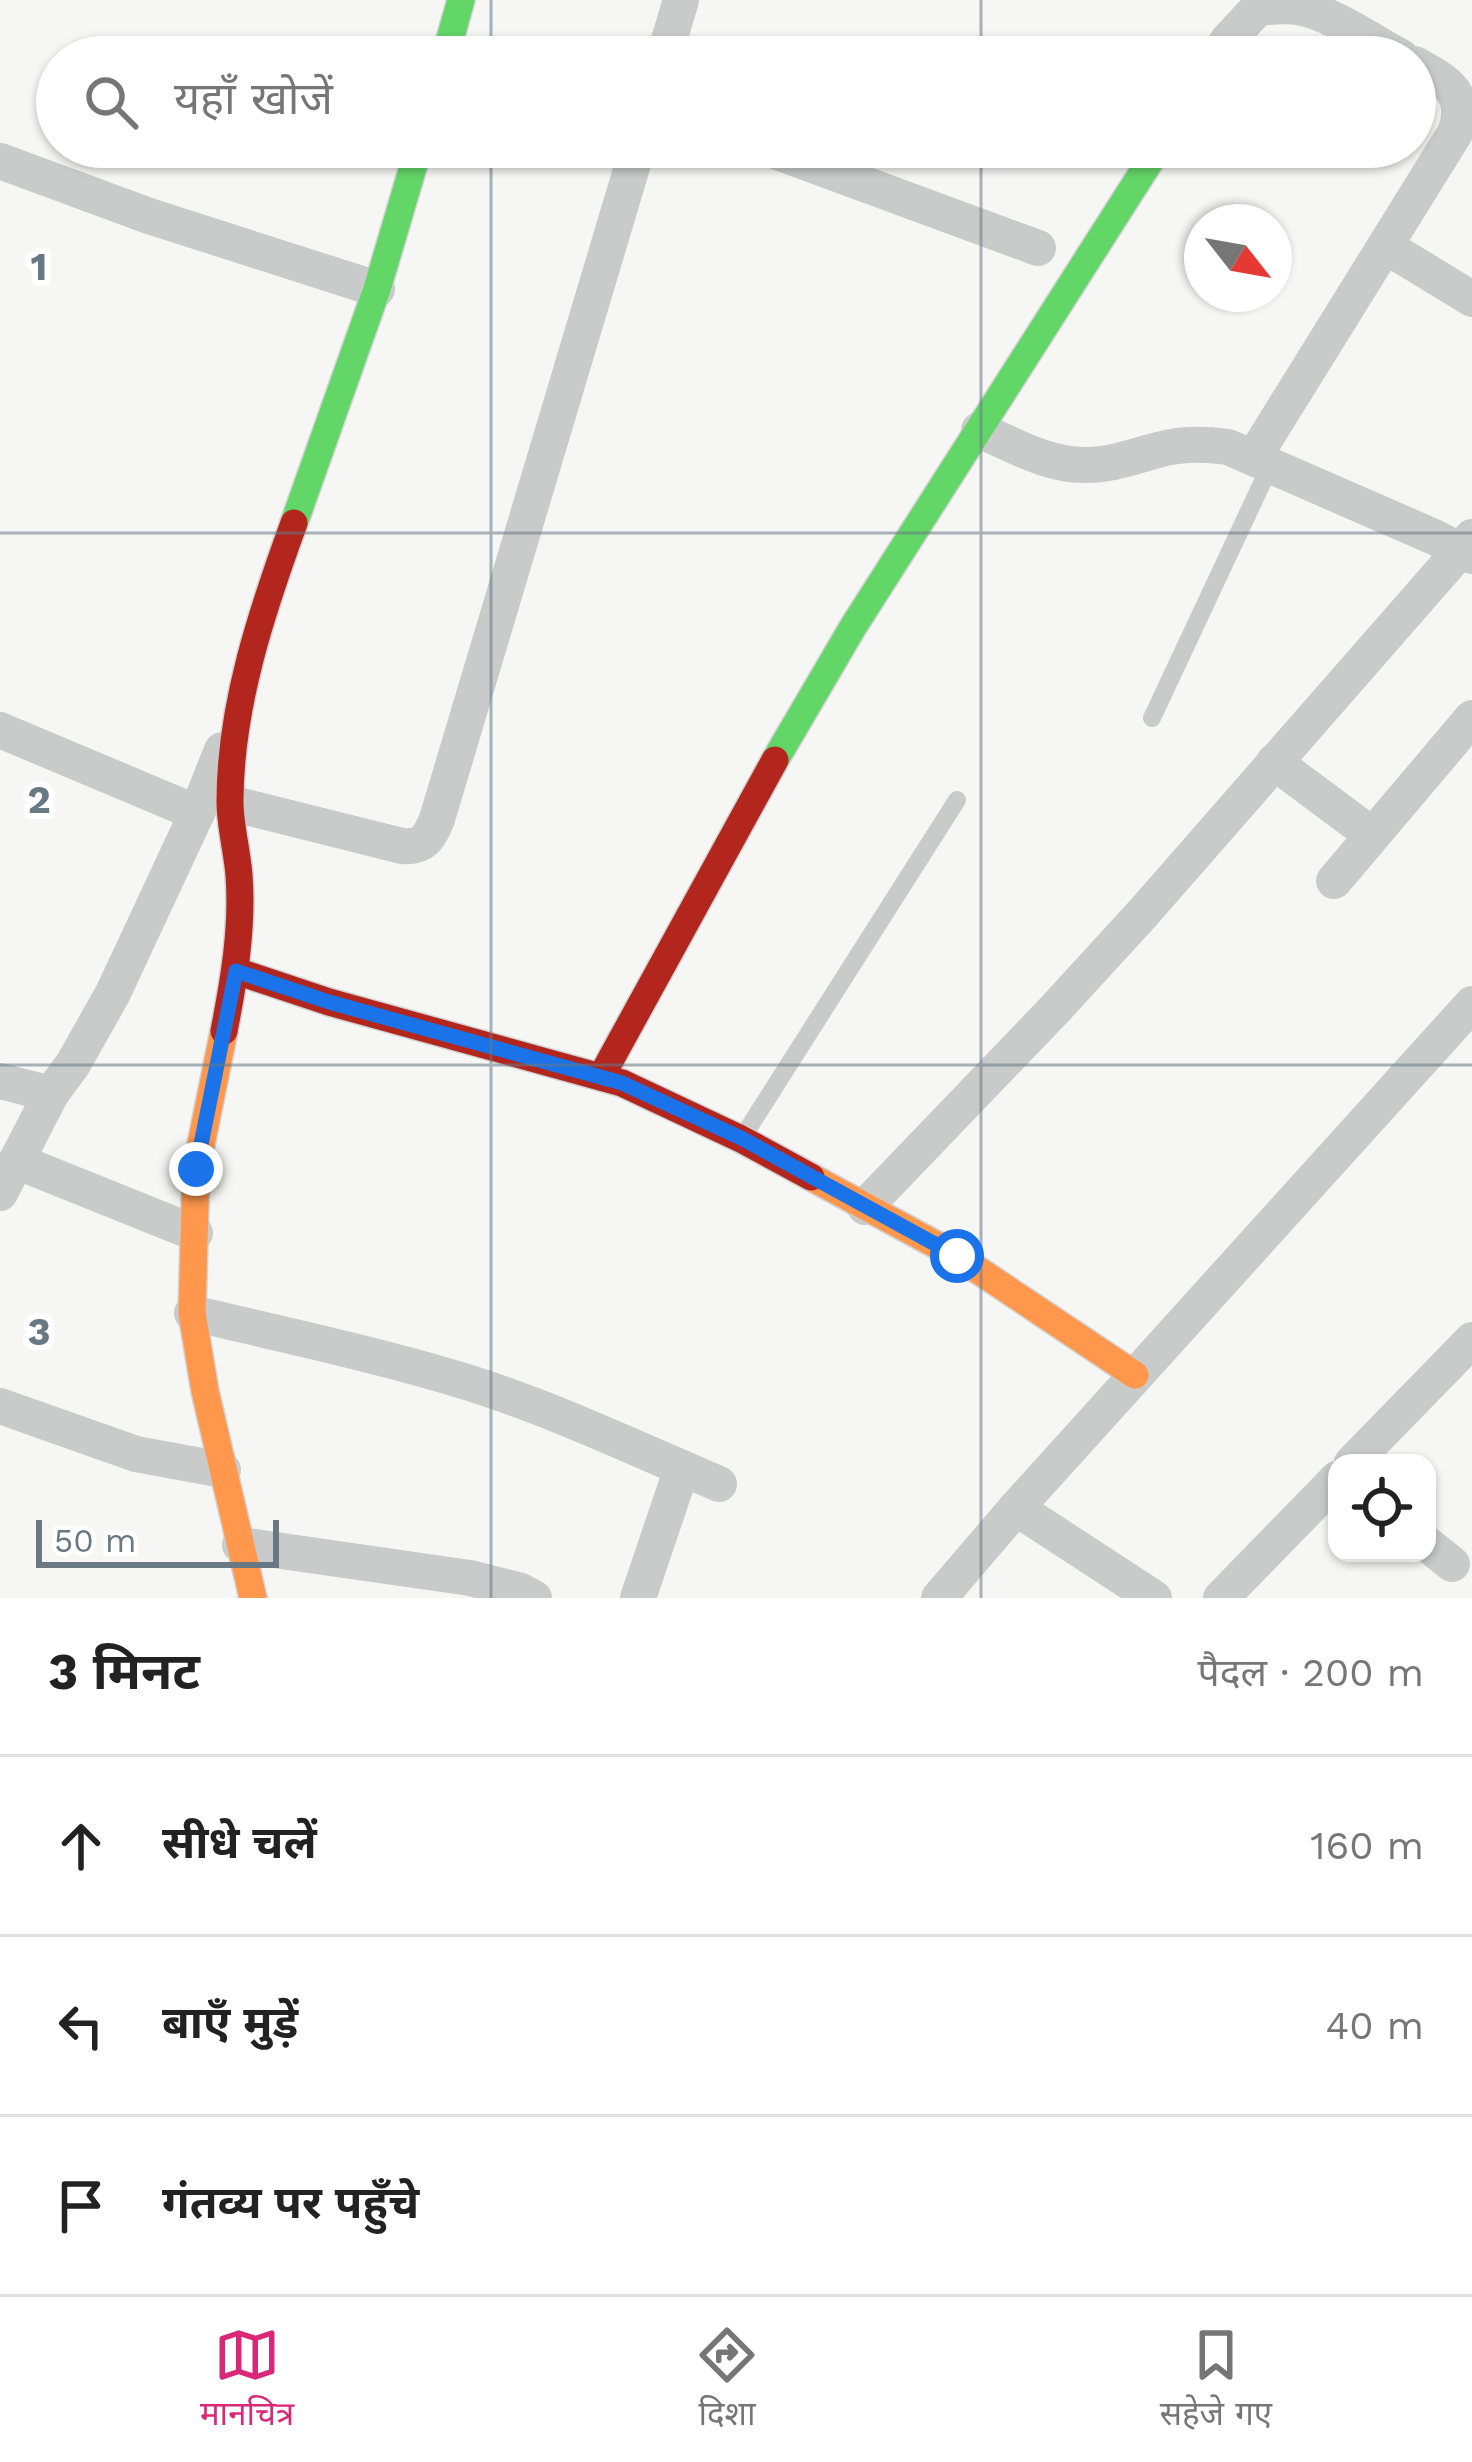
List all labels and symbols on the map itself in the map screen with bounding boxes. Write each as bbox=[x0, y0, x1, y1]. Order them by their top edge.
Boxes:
north arrow bbox=[1184, 204, 1292, 312]
text: 1 bbox=[31, 244, 47, 289]
text: 2 bbox=[27, 777, 51, 822]
route end bbox=[169, 1142, 223, 1196]
route start bbox=[930, 1229, 984, 1283]
text: 3 bbox=[27, 1309, 51, 1354]
scale bar bbox=[36, 1514, 279, 1567]

